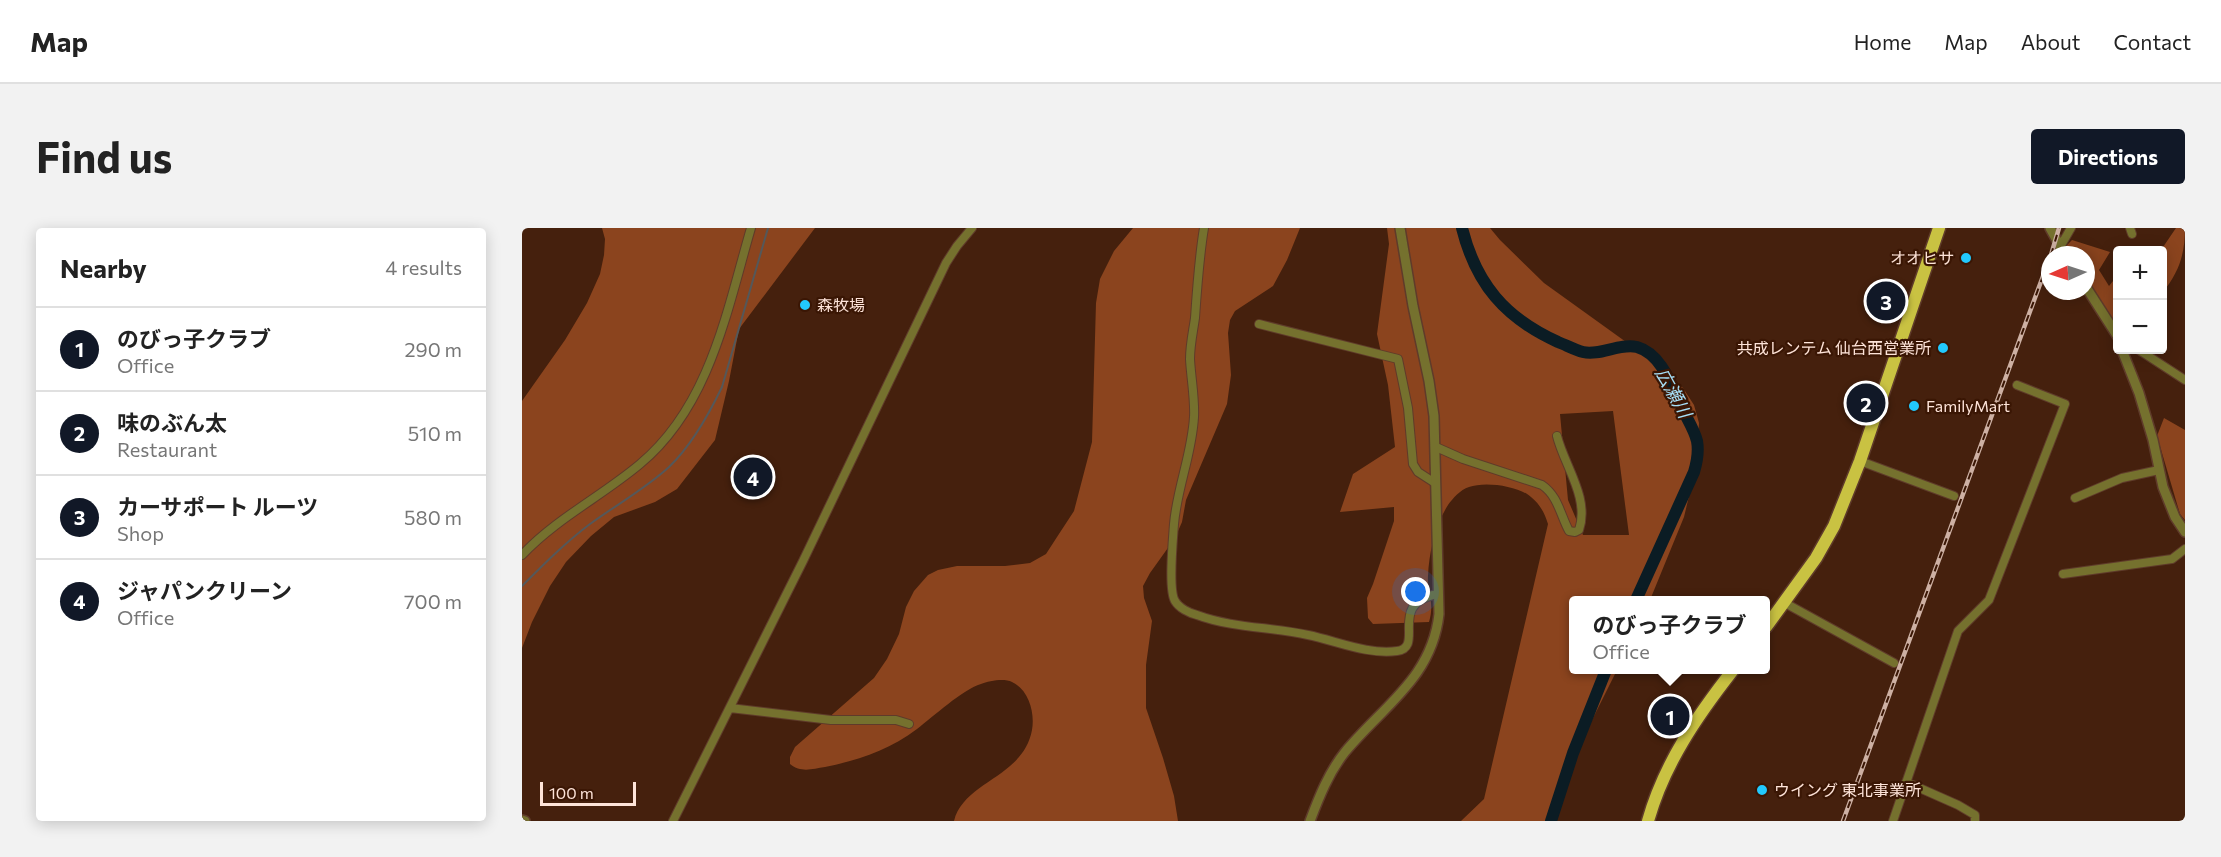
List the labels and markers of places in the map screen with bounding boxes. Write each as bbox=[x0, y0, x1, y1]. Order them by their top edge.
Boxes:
place label: オオヒサ bbox=[1890, 248, 1954, 267]
marker: オオヒサ bbox=[1959, 251, 1973, 265]
pin: 3 bbox=[1866, 278, 1906, 324]
place label: 森牧場 bbox=[817, 295, 865, 314]
marker: 森牧場 bbox=[798, 298, 812, 312]
place label: 共成レンテム 仙台西営業所 bbox=[1736, 338, 1931, 357]
marker: 共成レンテム 仙台西営業所 bbox=[1936, 341, 1950, 355]
pin: 2 bbox=[1846, 380, 1886, 426]
place label: FamilyMart bbox=[1926, 396, 2011, 415]
marker: FamilyMart bbox=[1907, 399, 1921, 413]
pin: 4 bbox=[734, 454, 772, 500]
pin: 1 bbox=[1650, 694, 1690, 738]
place label: ウイング 東北事業所 bbox=[1774, 780, 1921, 799]
marker: ウイング 東北事業所 bbox=[1755, 783, 1769, 797]

